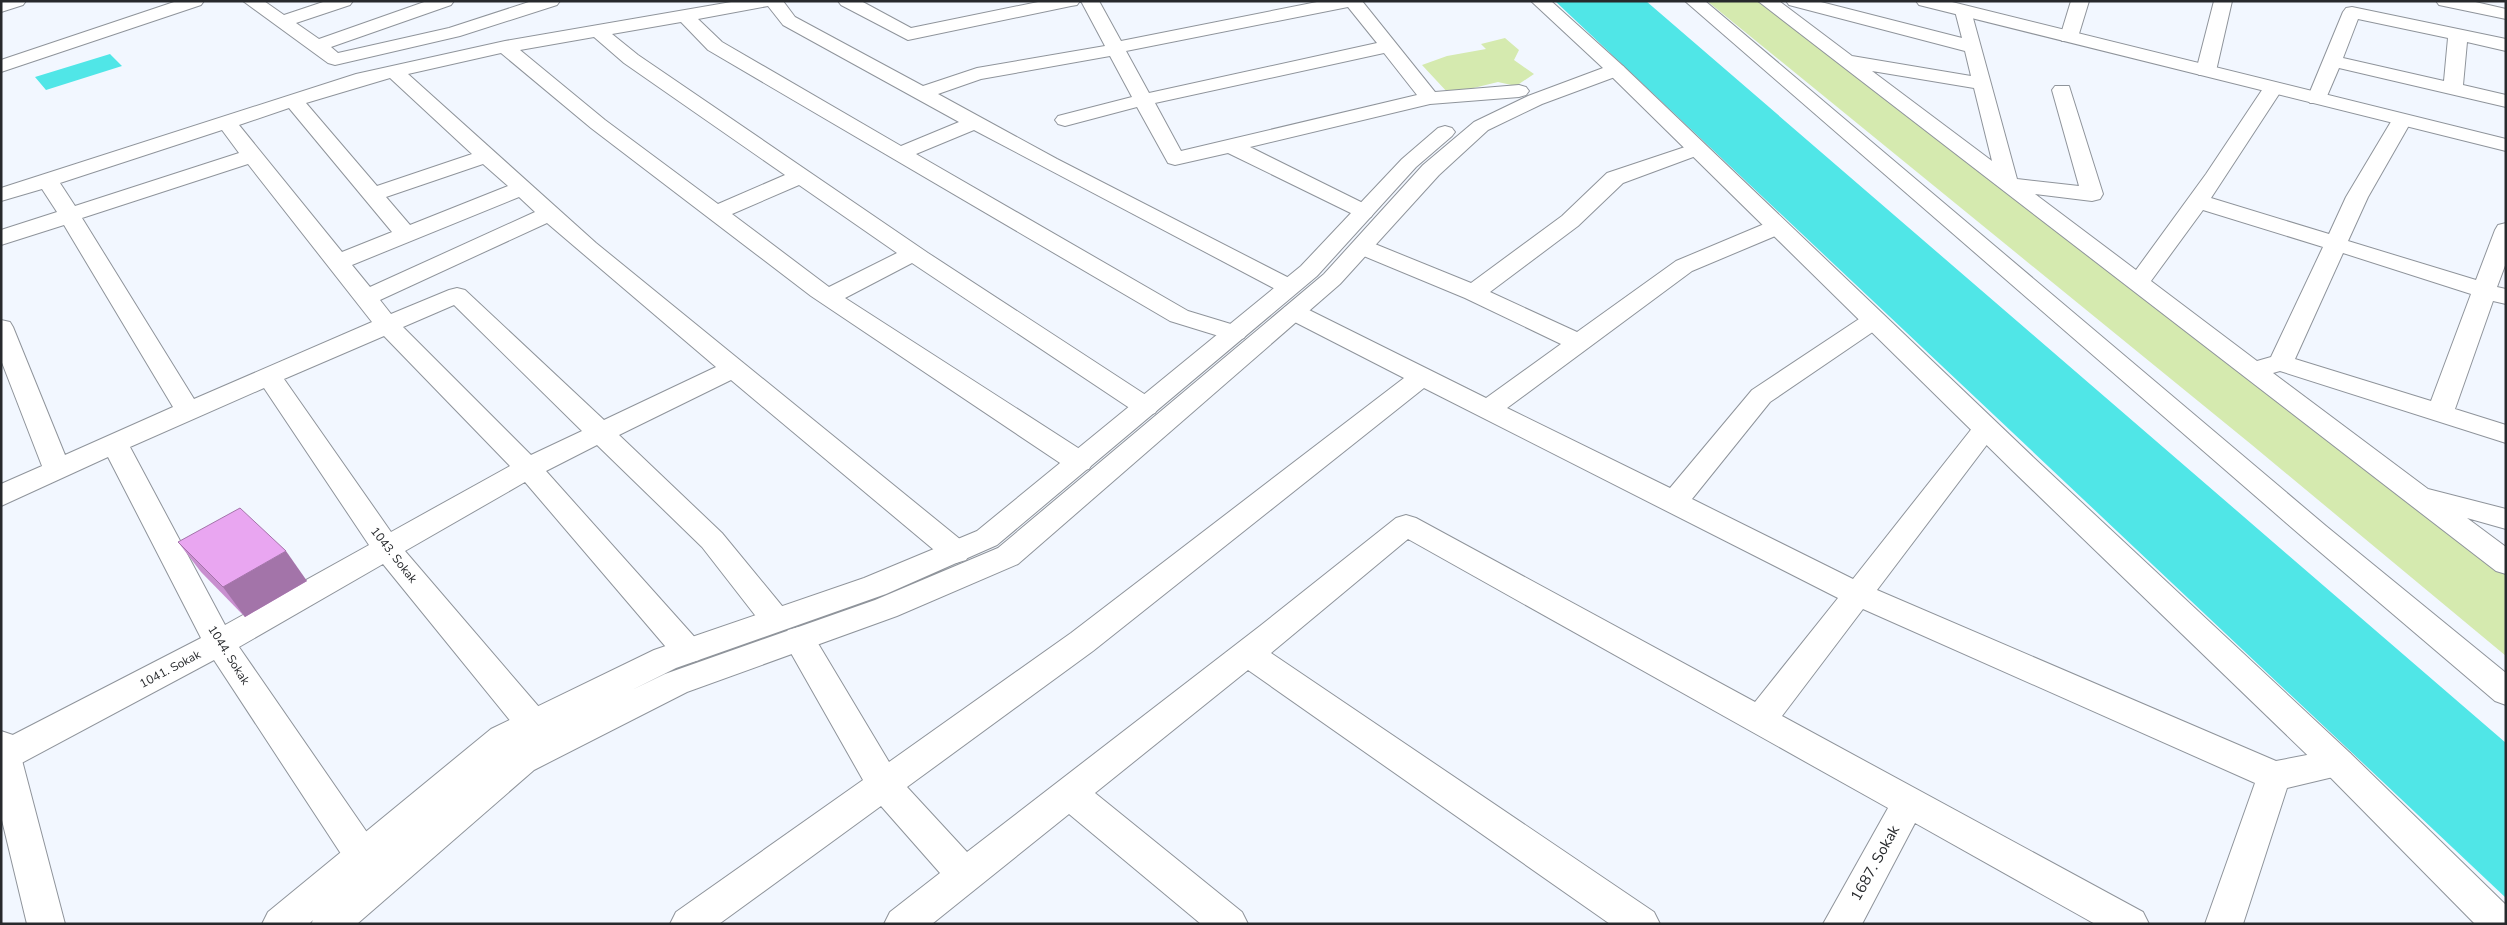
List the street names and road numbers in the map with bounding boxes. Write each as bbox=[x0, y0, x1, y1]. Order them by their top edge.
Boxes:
street label: 1043. Sokak bbox=[367, 524, 422, 587]
street label: 1044. Sokak bbox=[204, 622, 254, 688]
street label: 1041. Sokak bbox=[137, 646, 204, 692]
street label: 1687. Sokak bbox=[1846, 821, 1904, 904]

